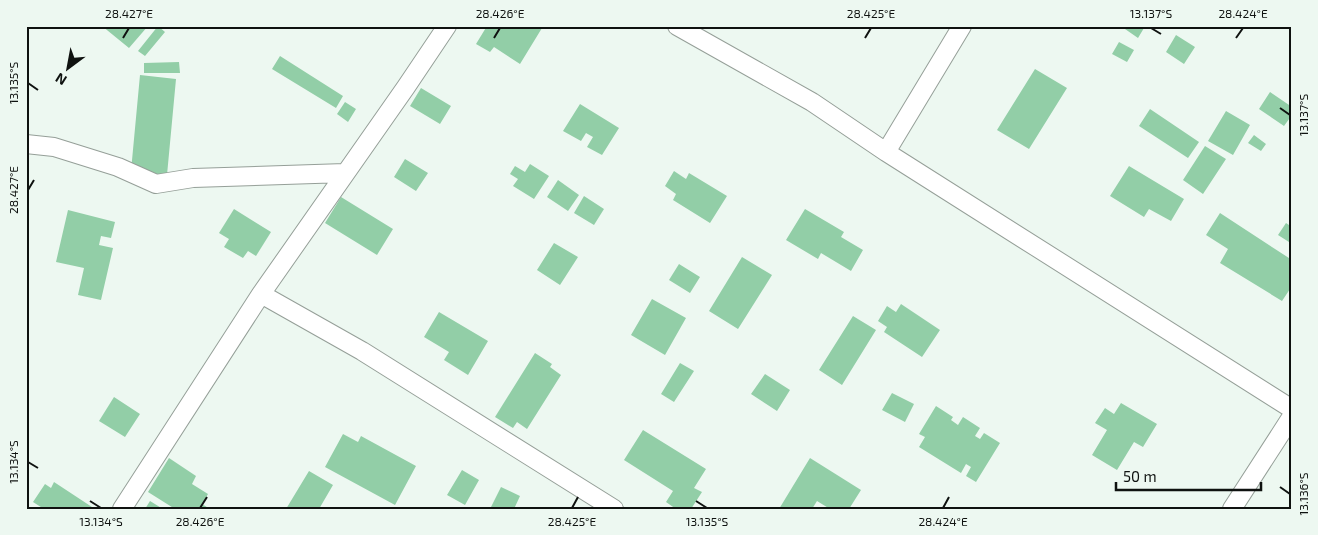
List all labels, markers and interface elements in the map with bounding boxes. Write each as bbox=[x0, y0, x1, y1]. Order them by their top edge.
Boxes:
text: 28.427°E bbox=[105, 6, 153, 20]
text: 28.426°E bbox=[476, 6, 525, 20]
text: 28.425°E bbox=[847, 6, 895, 20]
text: 13.137°S bbox=[1130, 6, 1172, 20]
text: 28.424°E bbox=[1218, 6, 1268, 20]
north arrow bbox=[42, 42, 92, 92]
text: 13.135°S bbox=[6, 61, 20, 104]
text: N bbox=[52, 70, 70, 89]
text: 13.137°S bbox=[1296, 94, 1310, 136]
text: 28.427°E bbox=[6, 166, 20, 214]
text: 13.134°S bbox=[6, 440, 20, 484]
scale bar bbox=[1116, 460, 1260, 492]
text: 50 m bbox=[1123, 467, 1157, 485]
text: 13.136°S bbox=[1296, 472, 1310, 516]
text: 13.134°S bbox=[79, 514, 123, 528]
text: 28.426°E bbox=[176, 514, 225, 528]
text: 28.425°E bbox=[548, 514, 596, 528]
text: 13.135°S bbox=[686, 514, 729, 528]
text: 28.424°E bbox=[918, 514, 968, 528]

